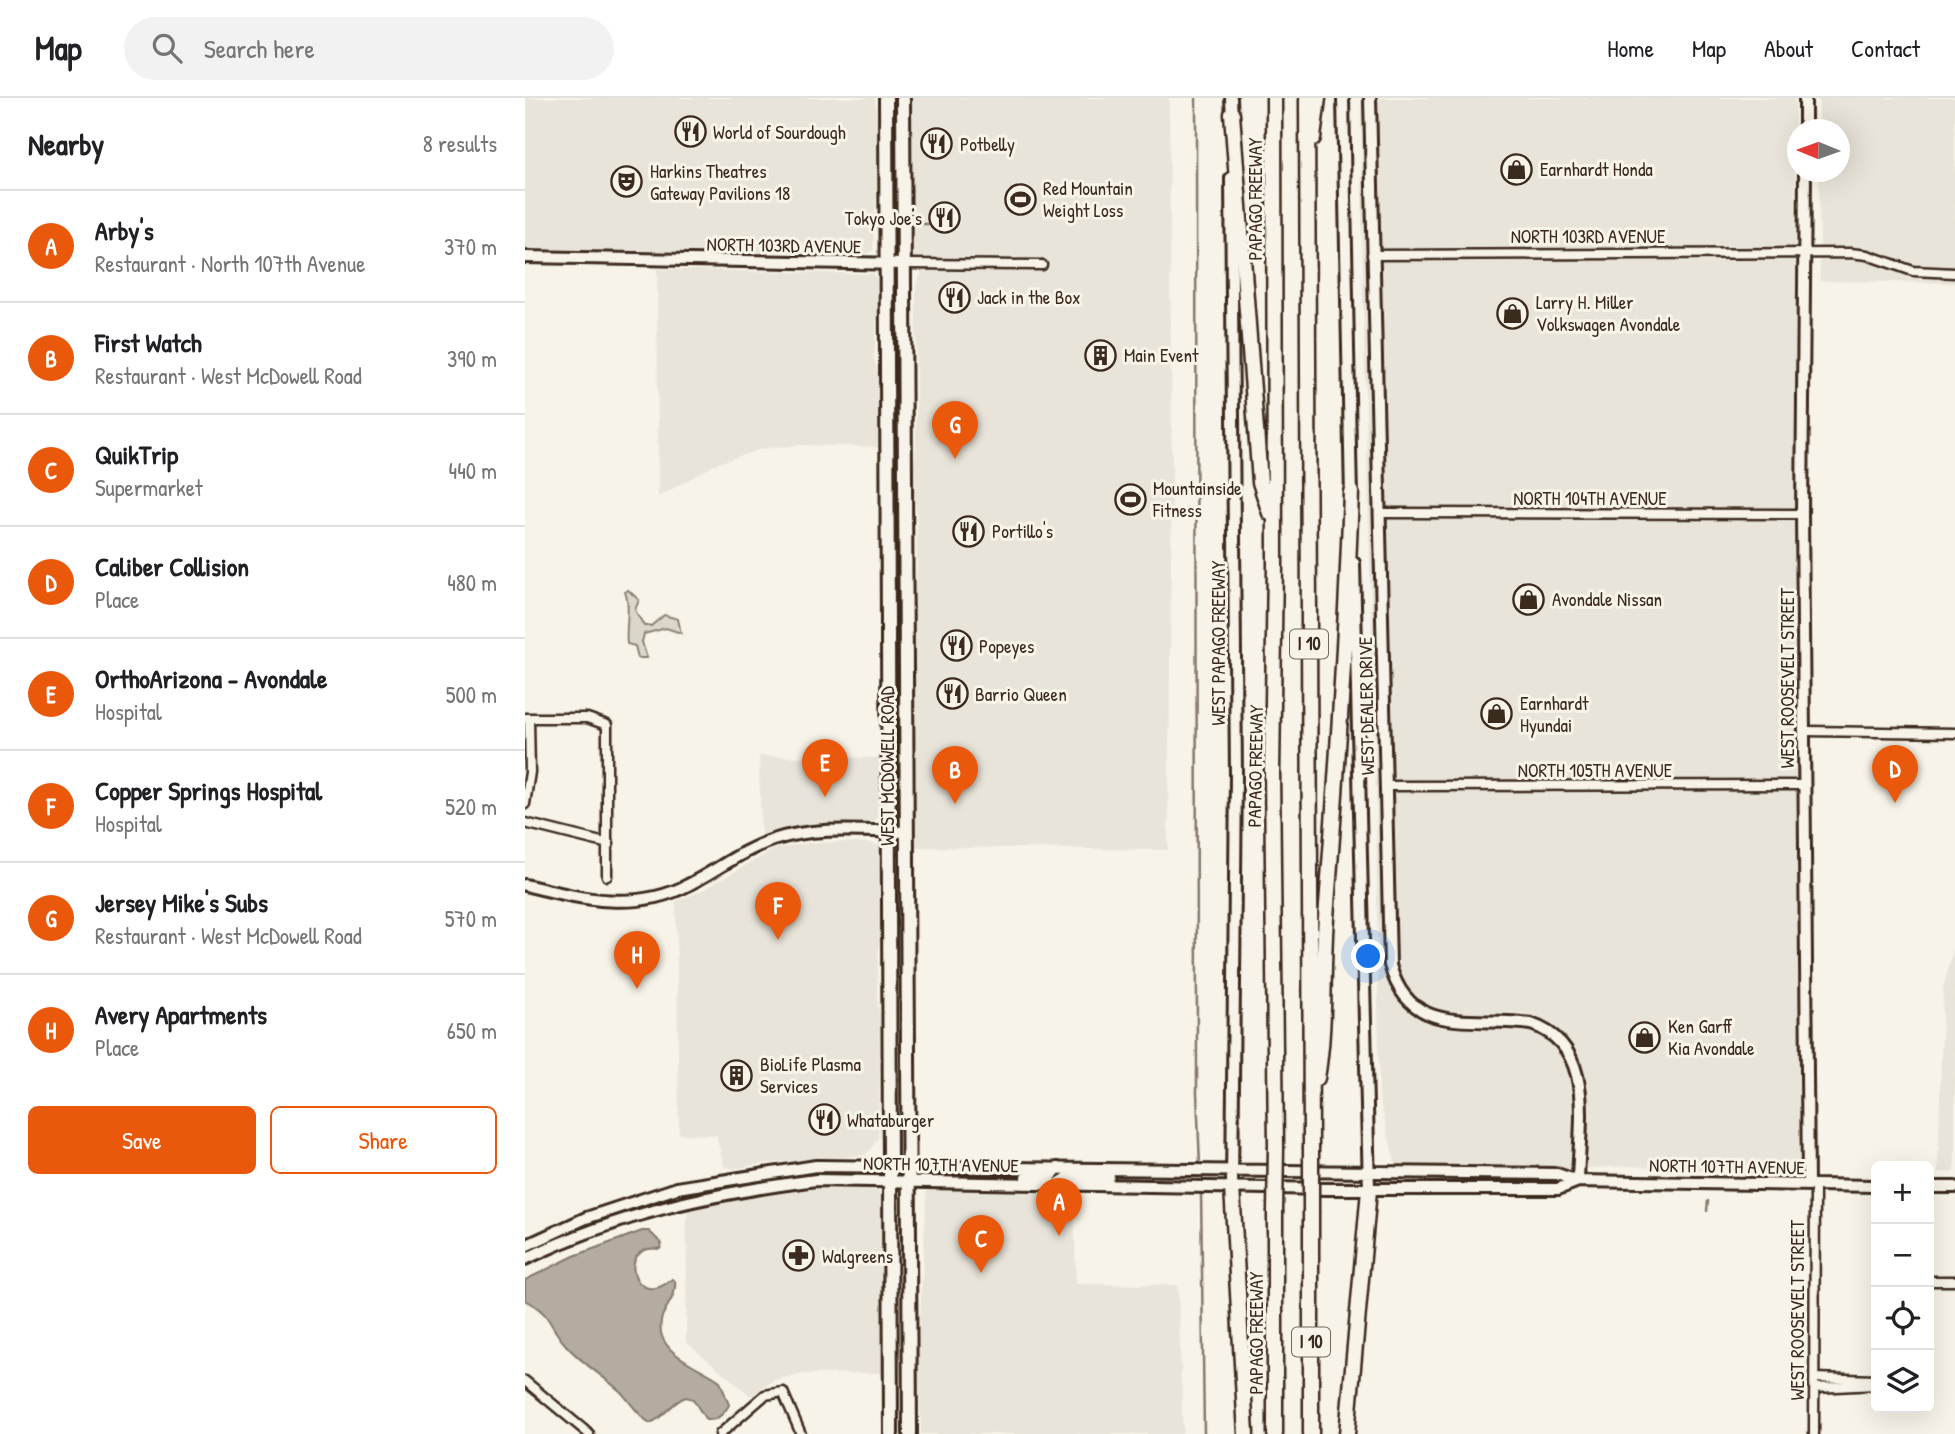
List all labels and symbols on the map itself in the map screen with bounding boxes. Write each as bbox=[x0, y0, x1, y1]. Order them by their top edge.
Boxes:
restaurant icon: World of Sourdough bbox=[673, 115, 707, 149]
place label: World of Sourdough bbox=[713, 119, 846, 145]
north arrow bbox=[1787, 119, 1850, 182]
restaurant icon: Potbelly bbox=[920, 127, 954, 161]
place label: Potbelly bbox=[960, 131, 1015, 157]
street label: PAPAGO FREEWAY bbox=[1242, 137, 1268, 260]
shop icon: Earnhardt Honda bbox=[1500, 152, 1534, 186]
place label: Earnhardt Honda bbox=[1540, 156, 1653, 182]
place label: Harkins Theatres Gateway Pavilions 18 bbox=[650, 158, 790, 206]
theatre icon: Harkins Theatres Gateway Pavilions 18 bbox=[610, 165, 644, 199]
place label: Red Mountain Weight Loss bbox=[1043, 175, 1133, 223]
sports icon: Red Mountain Weight Loss bbox=[1003, 182, 1037, 216]
restaurant icon: Tokyo Joe's bbox=[928, 201, 962, 235]
place label: Tokyo Joe's bbox=[845, 205, 922, 231]
street label: NORTH 103RD AVENUE bbox=[1511, 223, 1666, 249]
street label: NORTH 103RD AVENUE bbox=[706, 231, 862, 259]
restaurant icon: Jack in the Box bbox=[937, 280, 971, 314]
place label: Jack in the Box bbox=[977, 284, 1081, 310]
place label: Larry H. Miller Volkswagen Avondale bbox=[1536, 289, 1681, 337]
shop icon: Larry H. Miller Volkswagen Avondale bbox=[1496, 296, 1530, 330]
building icon: Main Event bbox=[1084, 338, 1118, 372]
place label: Main Event bbox=[1124, 342, 1199, 368]
pin: G bbox=[932, 401, 978, 459]
place label: Mountainside Fitness bbox=[1152, 475, 1242, 523]
sports icon: Mountainside Fitness bbox=[1113, 482, 1147, 516]
street label: NORTH 104TH AVENUE bbox=[1513, 485, 1667, 511]
restaurant icon: Portillo's bbox=[952, 514, 986, 548]
place label: Portillo's bbox=[992, 518, 1053, 544]
street label: WEST PAPAGO FREEWAY bbox=[1205, 560, 1231, 725]
shop icon: Avondale Nissan bbox=[1512, 582, 1546, 616]
place label: Avondale Nissan bbox=[1552, 586, 1662, 612]
street label: WEST ROOSEVELT STREET bbox=[1774, 587, 1800, 768]
restaurant icon: Popeyes bbox=[939, 629, 973, 663]
road number: I 10 bbox=[1290, 630, 1328, 658]
place label: Popeyes bbox=[979, 633, 1034, 659]
street label: WEST DEALER DRIVE bbox=[1352, 636, 1380, 775]
restaurant icon: Barrio Queen bbox=[935, 677, 969, 711]
place label: Barrio Queen bbox=[975, 681, 1067, 707]
street label: WEST MCDOWELL ROAD bbox=[874, 686, 900, 846]
place label: Earnhardt Hyundai bbox=[1520, 690, 1589, 738]
shop icon: Earnhardt Hyundai bbox=[1480, 697, 1514, 731]
street label: PAPAGO FREEWAY bbox=[1241, 704, 1269, 828]
pin: E bbox=[802, 739, 848, 797]
pin: D bbox=[1872, 745, 1918, 803]
pin: B bbox=[932, 746, 978, 804]
street label: NORTH 105TH AVENUE bbox=[1518, 757, 1673, 783]
pin: F bbox=[755, 882, 801, 940]
pin: H bbox=[614, 931, 660, 989]
your location bbox=[1351, 939, 1385, 973]
place label: Ken Garff Kia Avondale bbox=[1668, 1013, 1755, 1061]
shop icon: Ken Garff Kia Avondale bbox=[1628, 1020, 1662, 1054]
place label: BioLife Plasma Services bbox=[760, 1051, 861, 1099]
building icon: BioLife Plasma Services bbox=[720, 1058, 754, 1092]
restaurant icon: Whataburger bbox=[807, 1103, 841, 1137]
place label: Whataburger bbox=[847, 1107, 935, 1133]
street label: NORTH 107TH AVENUE bbox=[863, 1150, 1020, 1178]
street label: NORTH 107TH AVENUE bbox=[1649, 1152, 1806, 1180]
pin: A bbox=[1036, 1178, 1082, 1236]
pin: C bbox=[958, 1215, 1004, 1273]
street label: WEST ROOSEVELT STREET bbox=[1784, 1219, 1810, 1400]
pharmacy icon: Walgreens bbox=[782, 1239, 816, 1273]
place label: Walgreens bbox=[822, 1243, 893, 1269]
street label: PAPAGO FREEWAY bbox=[1243, 1271, 1269, 1394]
road number: I 10 bbox=[1292, 1328, 1330, 1357]

